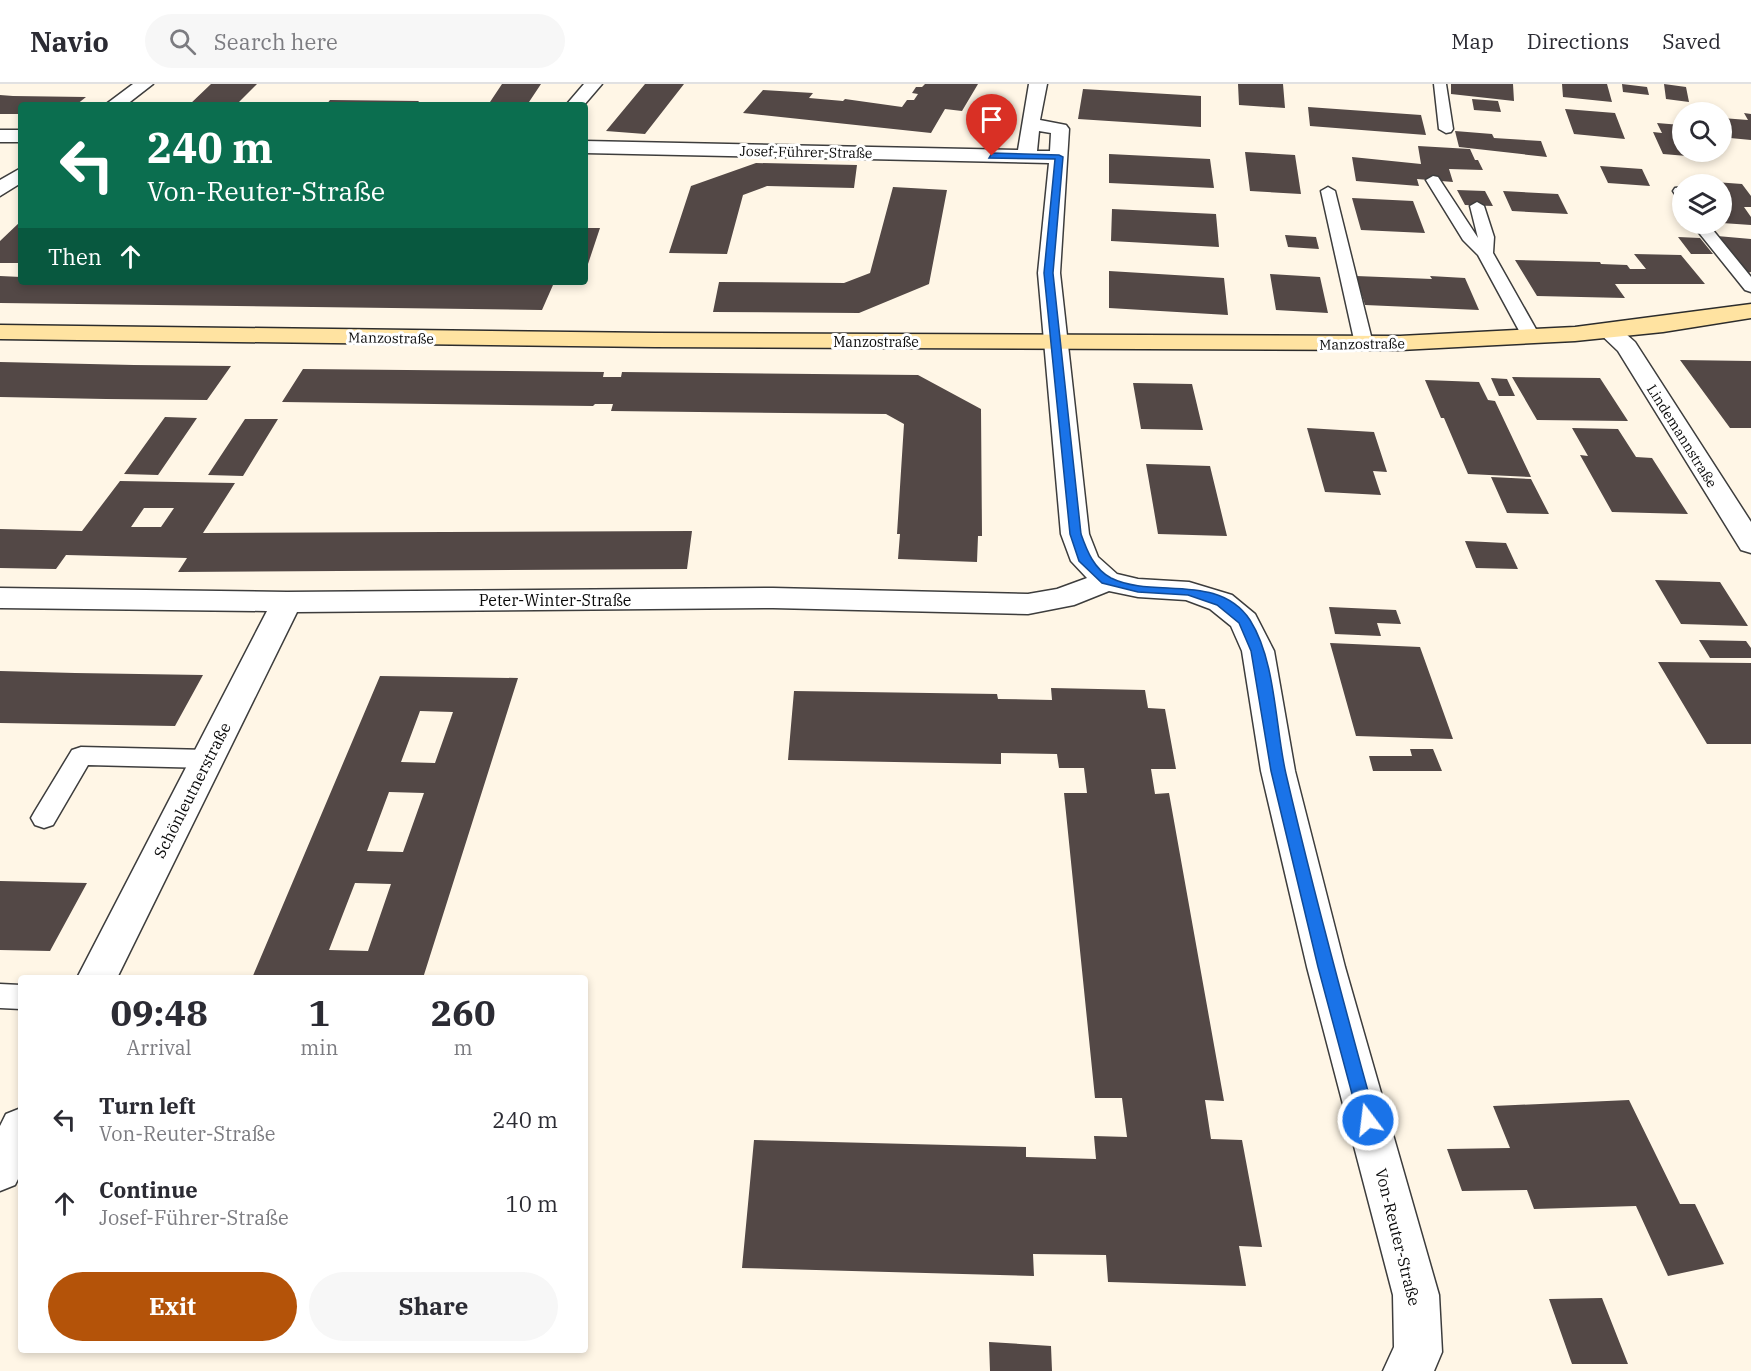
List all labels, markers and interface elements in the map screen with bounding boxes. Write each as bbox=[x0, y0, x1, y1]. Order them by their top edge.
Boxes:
search box bbox=[145, 14, 565, 68]
text: Navio bbox=[30, 23, 109, 60]
icon: search bbox=[166, 25, 199, 58]
text: Search here bbox=[214, 27, 338, 56]
text: Map bbox=[1451, 27, 1494, 55]
text: Directions bbox=[1527, 27, 1629, 55]
text: Saved bbox=[1662, 27, 1721, 55]
pin bbox=[966, 94, 1017, 156]
map controls bbox=[1672, 102, 1732, 234]
button: search bbox=[1672, 102, 1732, 162]
icon: arrive bbox=[975, 103, 1008, 136]
text: 240 m bbox=[147, 120, 273, 175]
icon: left bbox=[48, 126, 126, 204]
street label: Josef-Führer-Straße bbox=[739, 142, 873, 162]
text: Von-Reuter-Straße bbox=[147, 173, 385, 208]
button: layers bbox=[1672, 174, 1732, 234]
icon: ahead bbox=[114, 240, 147, 273]
text: Then bbox=[48, 242, 102, 271]
street label: Manzostraße bbox=[348, 328, 434, 348]
street label: Manzostraße bbox=[833, 333, 919, 351]
street label: Manzostraße bbox=[1319, 334, 1405, 354]
street label: Lindemannstraße bbox=[1643, 381, 1721, 491]
street label: Peter-Winter-Straße bbox=[479, 590, 631, 610]
street label: Schönleutnerstraße bbox=[149, 719, 235, 861]
text: 09:48 bbox=[110, 989, 208, 1036]
text: 1 bbox=[308, 989, 330, 1036]
text: 260 bbox=[431, 989, 496, 1036]
text: Arrival bbox=[127, 1034, 192, 1061]
text: min bbox=[300, 1034, 338, 1061]
text: m bbox=[454, 1034, 473, 1061]
position arrow bbox=[1336, 1088, 1400, 1152]
text: Turn left bbox=[99, 1091, 195, 1120]
icon: left bbox=[48, 1103, 81, 1136]
text: 240 m bbox=[492, 1105, 558, 1134]
text: Von-Reuter-Straße bbox=[99, 1120, 275, 1147]
street label: Von-Reuter-Straße bbox=[1371, 1166, 1425, 1308]
text: Continue bbox=[99, 1175, 198, 1204]
icon: ahead bbox=[48, 1187, 81, 1220]
text: 10 m bbox=[506, 1189, 558, 1218]
text: Josef-Führer-Straße bbox=[99, 1204, 289, 1231]
button: Exit bbox=[48, 1272, 297, 1341]
button: Share bbox=[309, 1272, 558, 1341]

